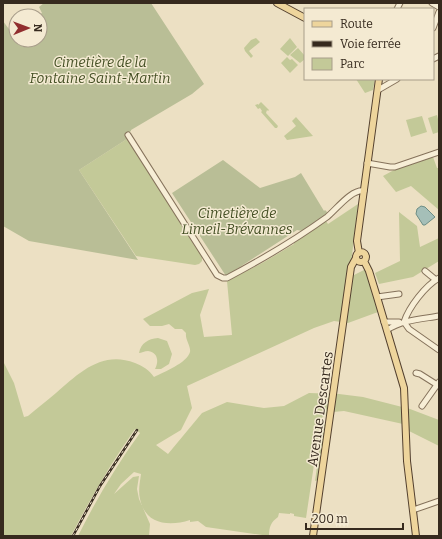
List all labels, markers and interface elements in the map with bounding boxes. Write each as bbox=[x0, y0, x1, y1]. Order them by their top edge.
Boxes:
north arrow bbox=[8, 8, 48, 48]
legend bbox=[304, 8, 434, 80]
text: Route bbox=[340, 17, 373, 31]
text: N bbox=[31, 23, 44, 33]
text: Voie ferrée bbox=[340, 37, 401, 51]
park label: Cimetière de la Fontaine Saint-Martin bbox=[30, 54, 170, 87]
text: Parc bbox=[340, 57, 365, 71]
park label: Cimetière de Limeil-Brévannes bbox=[182, 205, 293, 238]
street label: Avenue Descartes bbox=[304, 350, 337, 468]
scale bar bbox=[306, 505, 403, 531]
text: 200 m bbox=[312, 512, 348, 526]

